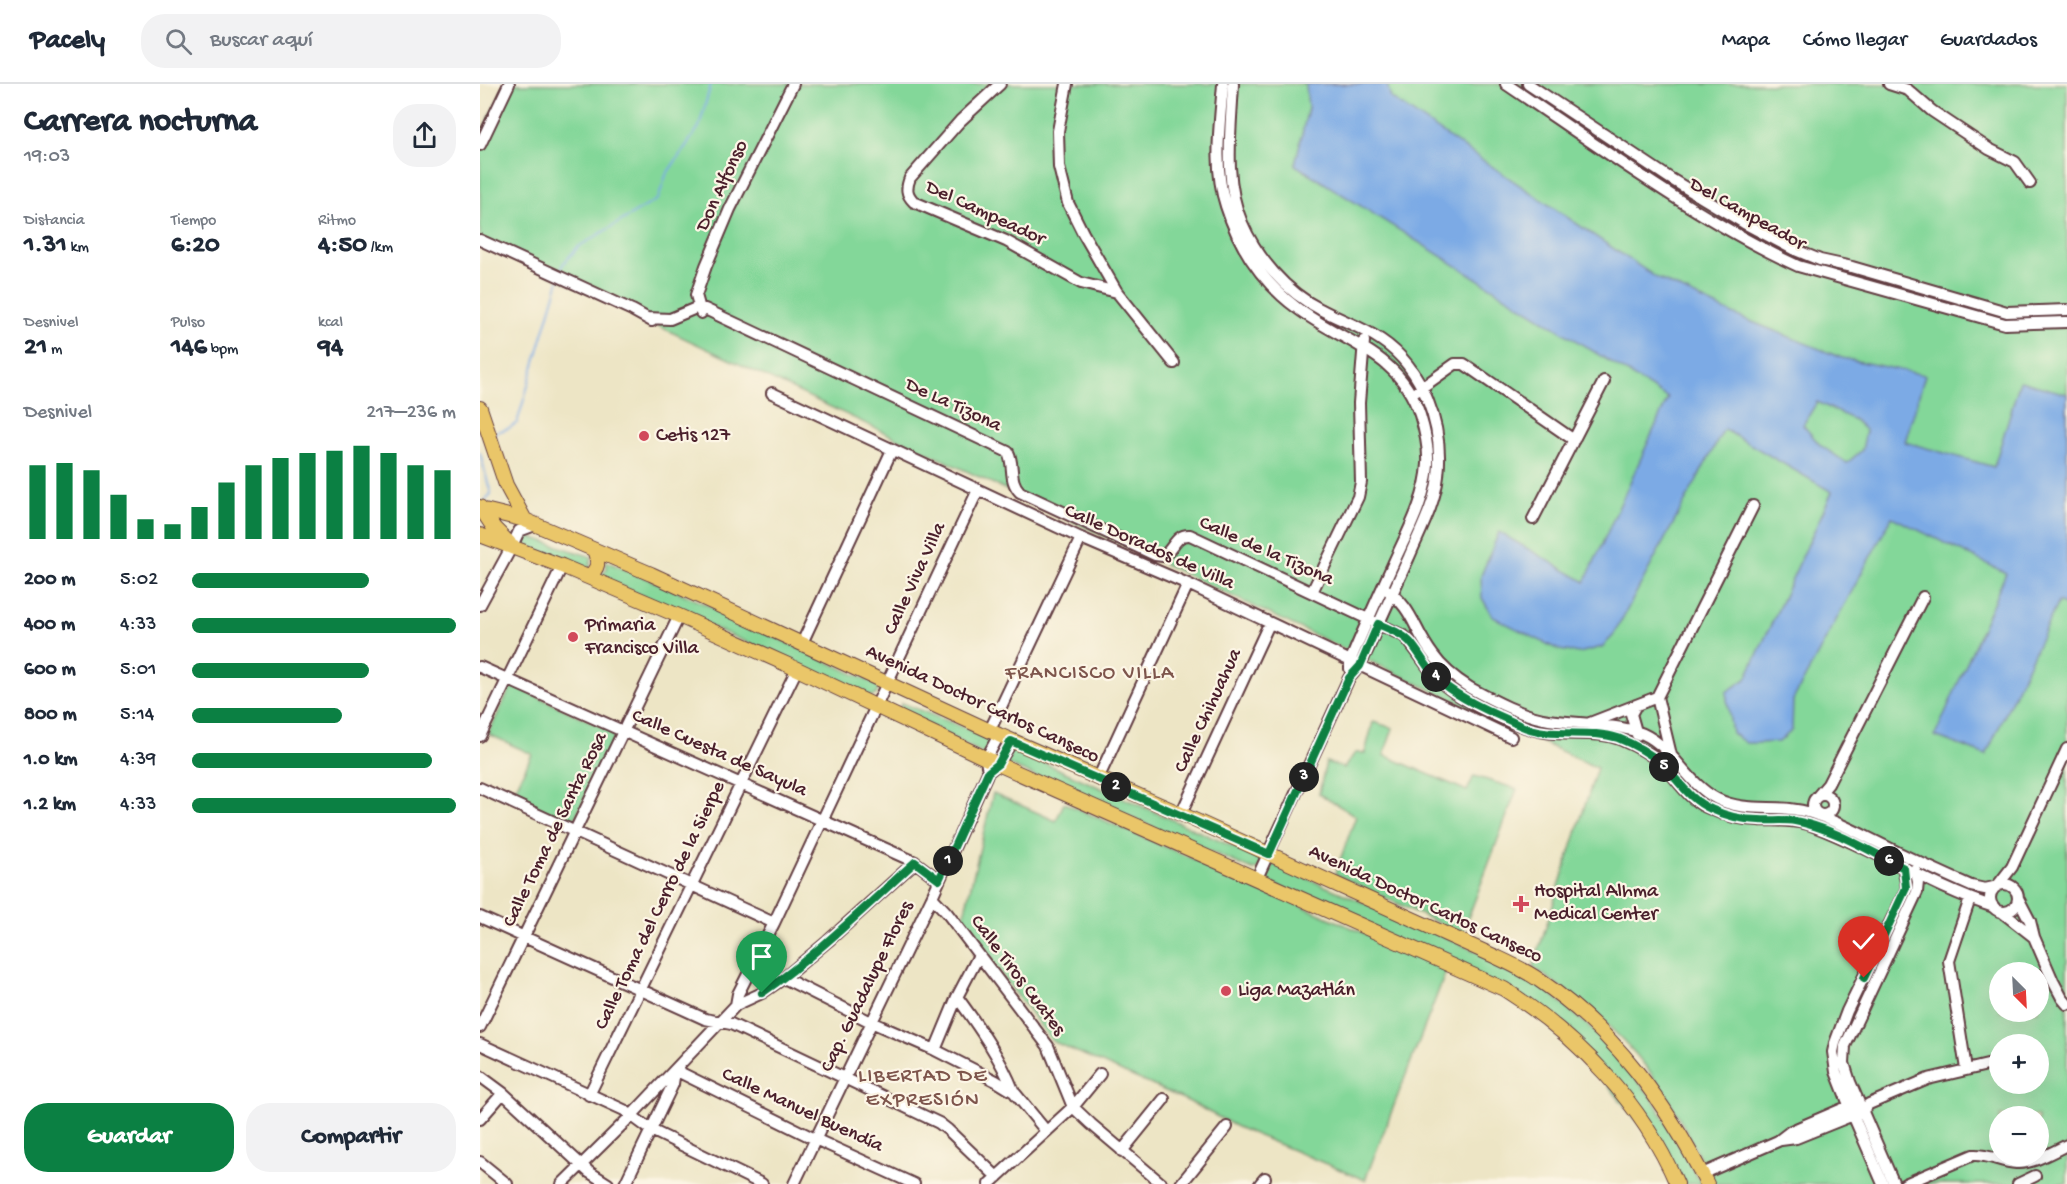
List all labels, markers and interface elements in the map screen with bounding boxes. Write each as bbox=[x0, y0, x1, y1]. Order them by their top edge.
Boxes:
search box bbox=[141, 14, 561, 68]
text: Pacely bbox=[30, 25, 105, 58]
icon: search bbox=[162, 25, 195, 58]
text: Buscar aquí bbox=[210, 28, 313, 54]
text: Mapa bbox=[1721, 29, 1770, 54]
text: Cómo llegar bbox=[1803, 29, 1907, 54]
text: Guardados bbox=[1940, 29, 2037, 54]
text: Carrera nocturna bbox=[24, 104, 257, 142]
button: share bbox=[393, 104, 456, 167]
street label: Don Alfonso bbox=[691, 137, 754, 237]
text: 19:03 bbox=[24, 146, 70, 169]
street label: Del Campeador bbox=[1683, 173, 1811, 257]
street label: Del Campeador bbox=[920, 175, 1050, 253]
text: Distancia bbox=[24, 212, 85, 231]
text: Tiempo bbox=[171, 212, 216, 231]
text: Ritmo bbox=[318, 212, 356, 231]
text: 1.31 bbox=[24, 231, 67, 262]
text: 6:20 bbox=[171, 231, 220, 262]
text: 4:50 bbox=[318, 231, 367, 262]
text: km bbox=[67, 239, 89, 258]
text: /km bbox=[367, 239, 393, 258]
text: Desnivel bbox=[24, 314, 78, 333]
text: Pulso bbox=[171, 314, 205, 333]
text: kcal bbox=[318, 314, 343, 333]
text: 21 bbox=[24, 333, 47, 364]
text: 146 bbox=[171, 333, 207, 364]
text: 94 bbox=[318, 333, 343, 364]
text: m bbox=[47, 341, 62, 360]
text: bpm bbox=[207, 341, 238, 360]
street label: De La Tizona bbox=[900, 373, 1005, 439]
text: Desnivel bbox=[24, 402, 92, 425]
text: 217–236 m bbox=[366, 402, 456, 425]
place label: Cetis 127 bbox=[656, 425, 731, 448]
marker: Cetis 127 bbox=[637, 429, 651, 443]
street label: Calle Dorados de Villa bbox=[1060, 500, 1238, 596]
street label: Calle de la Tizona bbox=[1195, 512, 1338, 592]
street label: Calle Viva Villa bbox=[880, 518, 952, 639]
text: 200 m bbox=[24, 569, 75, 592]
text: 5:02 bbox=[120, 569, 158, 592]
text: 400 m bbox=[24, 614, 75, 637]
text: 4:33 bbox=[120, 614, 157, 637]
place label: Primaria Francisco Villa bbox=[584, 615, 700, 661]
marker: Primaria Francisco Villa bbox=[566, 630, 580, 644]
street label: Avenida Doctor Carlos Canseco bbox=[862, 641, 1102, 769]
street label: Calle Chihuahua bbox=[1170, 645, 1248, 777]
text: 600 m bbox=[24, 659, 76, 682]
text: 5:01 bbox=[120, 659, 156, 682]
district label: FRANCISCO VILLA bbox=[1004, 662, 1175, 687]
pin: 4 bbox=[1421, 662, 1451, 692]
text: 4 bbox=[1432, 667, 1440, 686]
text: 800 m bbox=[24, 704, 77, 727]
text: 5:14 bbox=[120, 704, 154, 727]
street label: Calle Cuesta de Sayula bbox=[628, 705, 811, 803]
street label: Calle Toma de Santa Rosa bbox=[499, 728, 614, 931]
text: 1.0 km bbox=[24, 749, 78, 772]
text: 4:39 bbox=[120, 749, 156, 772]
pin: 5 bbox=[1649, 752, 1679, 782]
text: 5 bbox=[1660, 757, 1668, 776]
pin: 3 bbox=[1289, 762, 1319, 792]
text: 3 bbox=[1300, 767, 1308, 786]
pin: 2 bbox=[1101, 772, 1131, 802]
street label: Calle Toma del Cerro de la Sierpe bbox=[591, 777, 732, 1034]
text: 2 bbox=[1112, 777, 1120, 796]
text: 1.2 km bbox=[24, 794, 76, 817]
text: 4:33 bbox=[120, 794, 157, 817]
street label: Avenida Doctor Carlos Canseco bbox=[1305, 841, 1545, 969]
pin: 1 bbox=[933, 846, 963, 876]
pin: 6 bbox=[1874, 846, 1904, 876]
text: 1 bbox=[945, 851, 951, 870]
text: 6 bbox=[1885, 851, 1893, 870]
place label: Hospital Alhma Medical Center bbox=[1534, 881, 1659, 927]
marker: Hospital Alhma Medical Center bbox=[1512, 895, 1530, 913]
street label: Cap. Guadalupe Flores bbox=[817, 897, 920, 1076]
street label: Calle Tiros Cuates bbox=[964, 911, 1070, 1041]
pin bbox=[1838, 916, 1889, 978]
icon: check bbox=[1847, 925, 1880, 958]
pin bbox=[736, 931, 787, 993]
icon: arrive bbox=[745, 940, 778, 973]
north arrow bbox=[1989, 962, 2049, 1022]
map controls bbox=[1989, 962, 2049, 1166]
place label: Liga Mazatlán bbox=[1238, 980, 1355, 1003]
marker: Liga Mazatlán bbox=[1219, 984, 1233, 998]
button: + bbox=[1989, 1034, 2049, 1094]
street label: Calle Manuel Buendía bbox=[718, 1063, 887, 1159]
district label: LIBERTAD DE EXPRESIÓN bbox=[858, 1065, 988, 1114]
button: Guardar bbox=[24, 1103, 234, 1172]
button: Compartir bbox=[246, 1103, 456, 1172]
button: − bbox=[1989, 1106, 2049, 1166]

